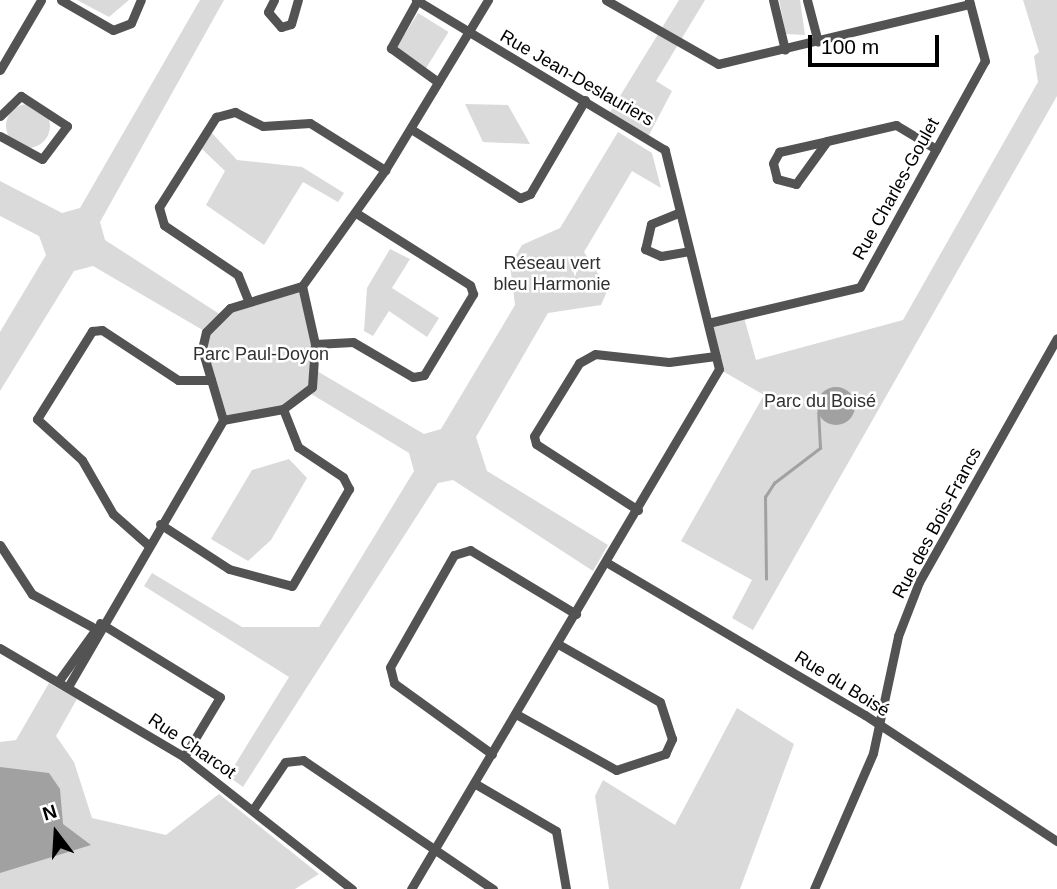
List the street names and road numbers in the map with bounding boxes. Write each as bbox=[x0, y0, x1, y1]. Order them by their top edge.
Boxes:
street label: Rue Jean-Deslauriers bbox=[496, 25, 658, 131]
street label: Rue Charles-Goulet bbox=[848, 114, 944, 264]
street label: Rue des Bois-Francs bbox=[888, 444, 986, 602]
street label: Rue du Boisé bbox=[790, 646, 894, 722]
street label: Rue Charcot bbox=[144, 709, 240, 783]

